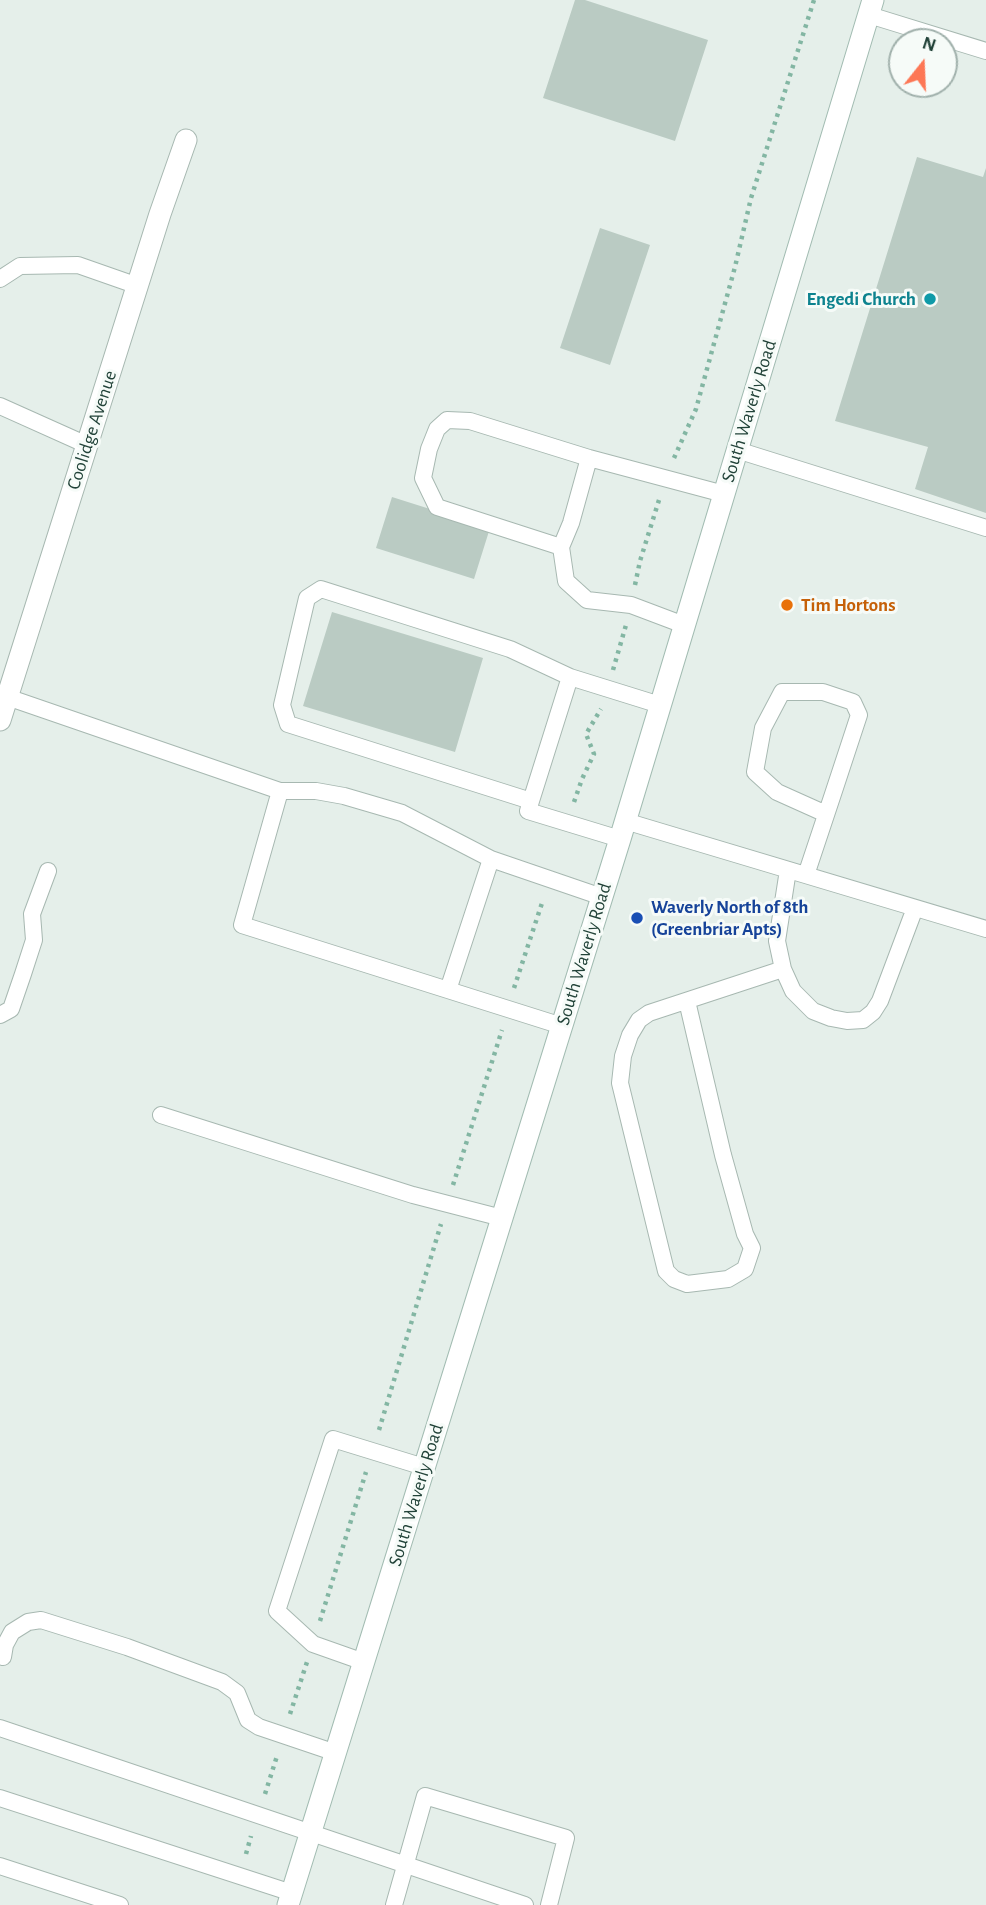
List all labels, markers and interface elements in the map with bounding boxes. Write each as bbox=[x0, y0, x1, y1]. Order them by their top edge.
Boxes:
north arrow bbox=[888, 28, 958, 98]
text: N bbox=[920, 33, 938, 56]
place label: Engedi Church bbox=[806, 288, 916, 310]
marker: Engedi Church bbox=[922, 291, 938, 307]
street label: South Waverly Road bbox=[717, 337, 781, 485]
street label: Coolidge Avenue bbox=[62, 368, 122, 492]
place label: Tim Hortons bbox=[801, 594, 895, 616]
marker: Tim Hortons bbox=[779, 597, 795, 613]
street label: South Waverly Road bbox=[552, 880, 616, 1028]
place label: Waverly North of 8th (Greenbriar Apts) bbox=[651, 896, 808, 940]
marker: Waverly North of 8th (Greenbriar Apts) bbox=[629, 910, 645, 926]
street label: South Waverly Road bbox=[384, 1421, 448, 1569]

